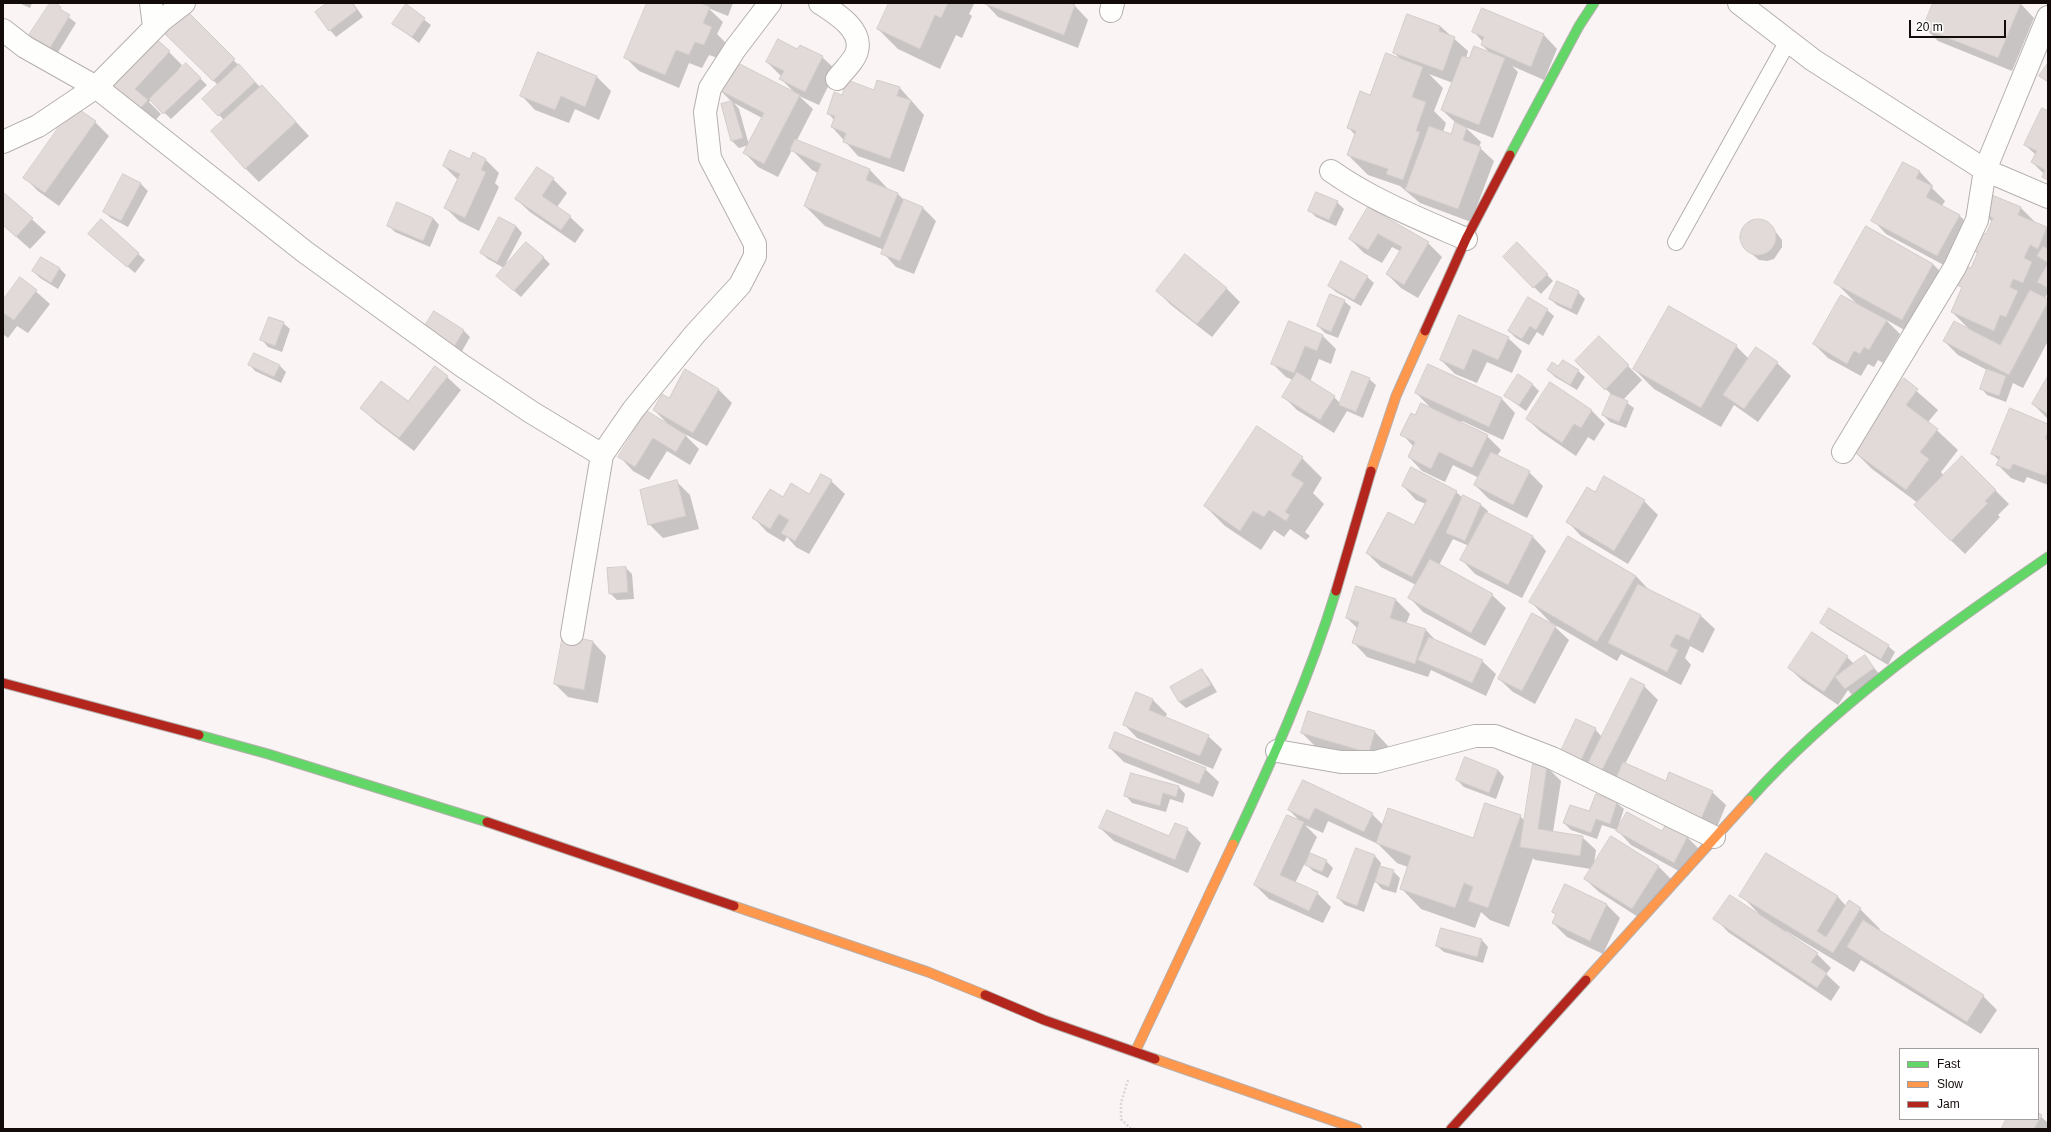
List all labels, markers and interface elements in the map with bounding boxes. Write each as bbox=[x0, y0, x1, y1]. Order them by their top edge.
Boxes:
scale bar bbox=[1911, 12, 2008, 38]
text: 20 m bbox=[1916, 20, 1943, 34]
legend bbox=[1899, 1048, 2039, 1120]
text: Fast bbox=[1937, 1057, 1960, 1071]
text: Slow bbox=[1937, 1077, 1963, 1091]
text: Jam bbox=[1937, 1097, 1960, 1111]

